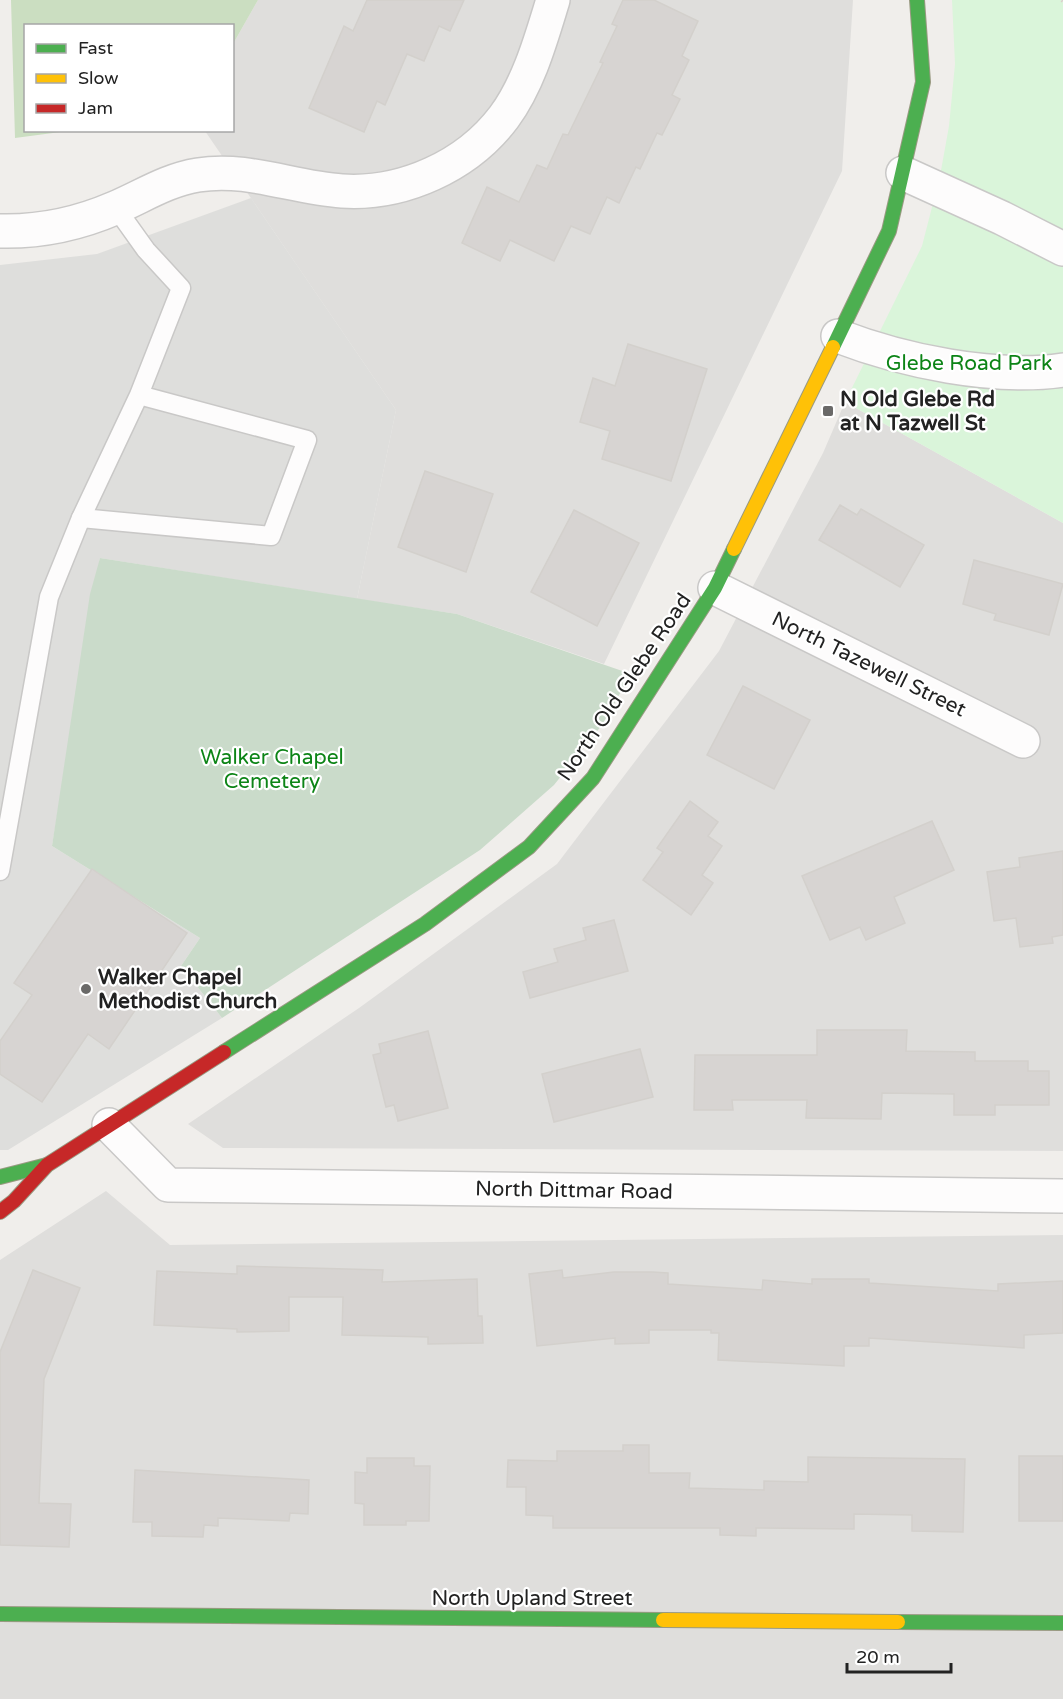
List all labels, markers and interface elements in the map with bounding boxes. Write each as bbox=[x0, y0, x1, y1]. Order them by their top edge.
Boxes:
legend bbox=[24, 24, 234, 132]
text: Fast bbox=[78, 37, 113, 59]
text: Slow bbox=[78, 67, 119, 89]
text: Jam bbox=[78, 97, 113, 119]
park label: Glebe Road Park bbox=[886, 351, 1052, 376]
place label: N Old Glebe Rd at N Tazwell St bbox=[840, 387, 995, 436]
marker: N Old Glebe Rd at N Tazwell St bbox=[821, 404, 835, 418]
street label: North Old Glebe Road bbox=[552, 589, 697, 786]
street label: North Tazewell Street bbox=[768, 607, 970, 722]
park label: Walker Chapel Cemetery bbox=[200, 745, 344, 794]
place label: Walker Chapel Methodist Church bbox=[98, 965, 277, 1014]
marker: Walker Chapel Methodist Church bbox=[79, 982, 93, 996]
street label: North Dittmar Road bbox=[475, 1176, 673, 1205]
street label: North Upland Street bbox=[432, 1586, 633, 1611]
scale bar bbox=[847, 1636, 950, 1674]
text: 20 m bbox=[856, 1646, 900, 1668]

